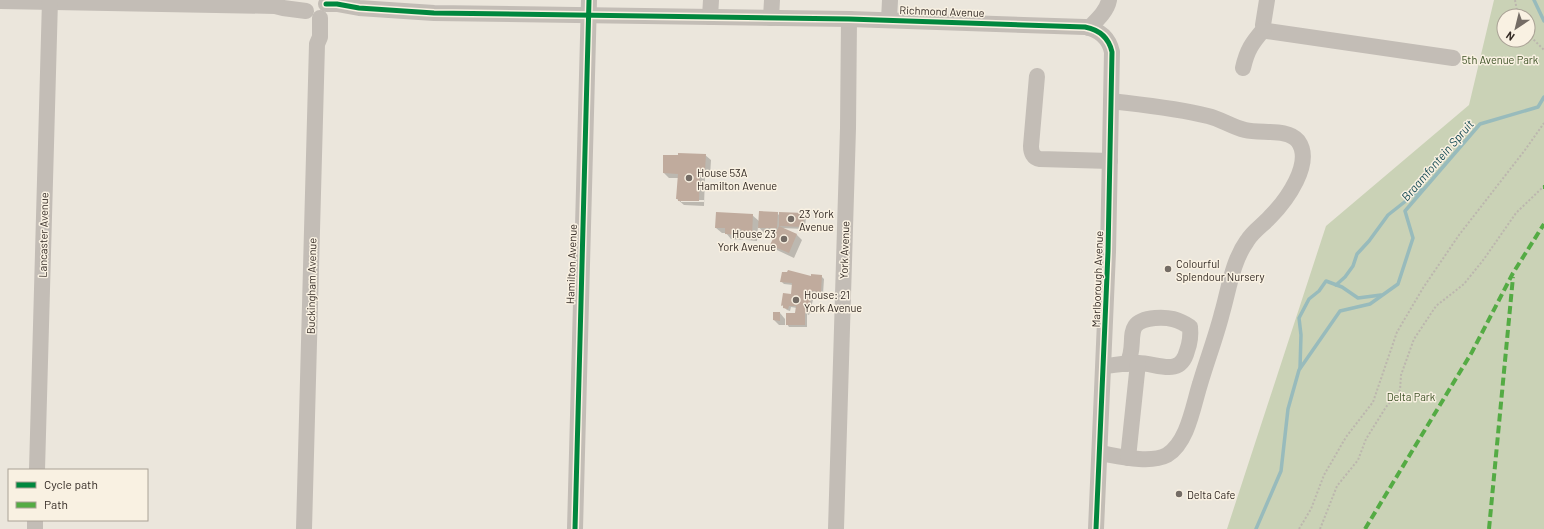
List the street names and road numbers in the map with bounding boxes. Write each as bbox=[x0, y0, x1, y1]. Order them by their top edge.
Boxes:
street label: Richmond Avenue bbox=[899, 3, 985, 19]
street label: Lancaster Avenue bbox=[36, 192, 50, 278]
street label: York Avenue bbox=[836, 221, 852, 279]
street label: Hamilton Avenue bbox=[563, 224, 579, 304]
street label: Marlborough Avenue bbox=[1089, 230, 1105, 328]
street label: Buckingham Avenue bbox=[304, 238, 318, 334]

